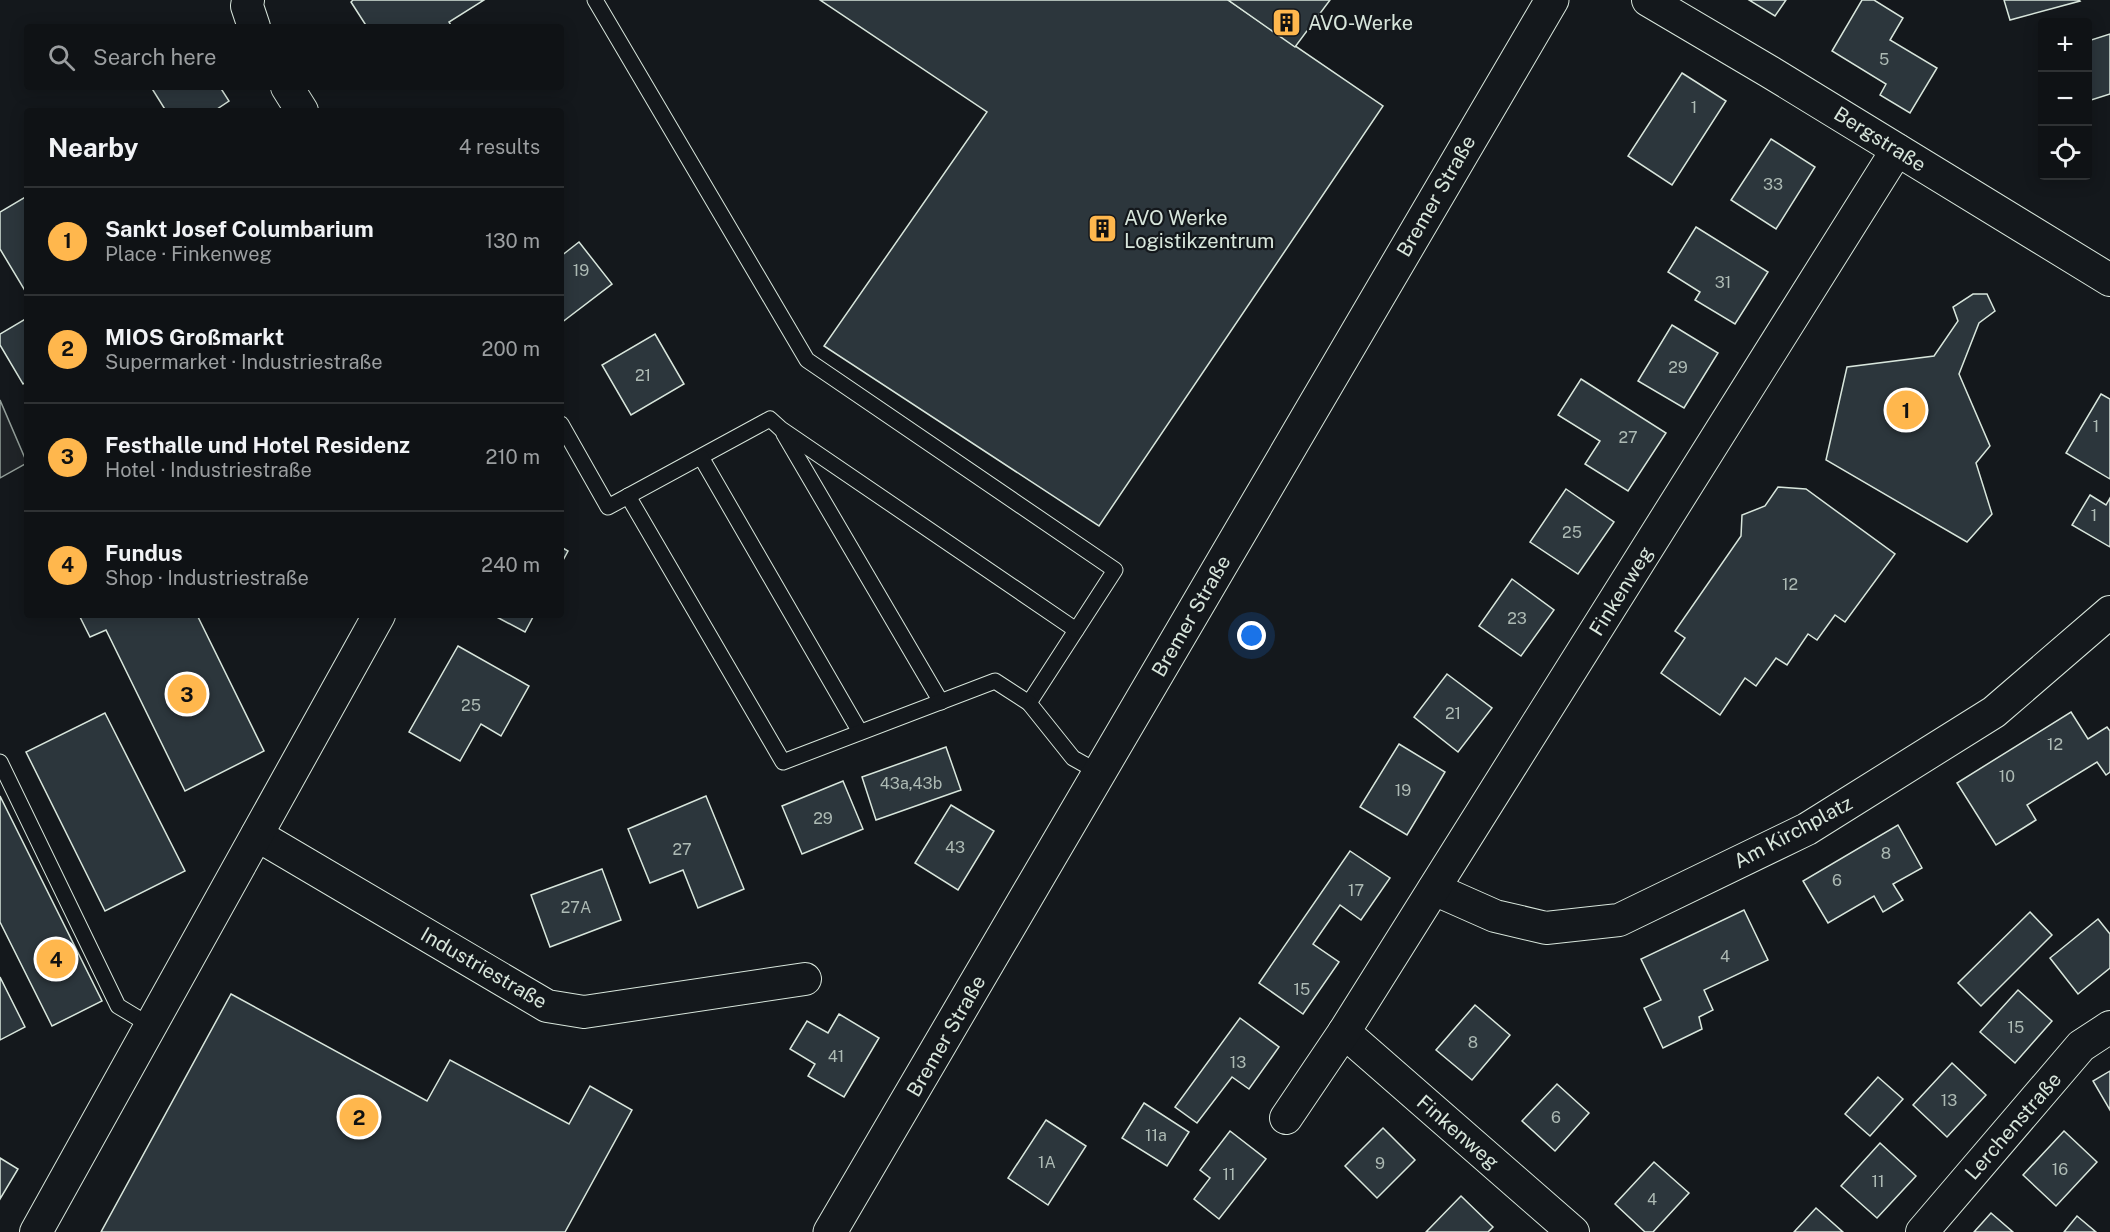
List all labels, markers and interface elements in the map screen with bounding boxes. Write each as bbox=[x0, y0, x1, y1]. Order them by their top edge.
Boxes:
building icon: AVO-Werke bbox=[1271, 7, 1303, 39]
place label: AVO-Werke bbox=[1308, 11, 1413, 35]
map controls bbox=[2038, 18, 2092, 180]
button: + bbox=[2038, 18, 2092, 72]
search box bbox=[24, 24, 564, 90]
icon: search bbox=[45, 41, 78, 74]
text: Search here bbox=[93, 44, 217, 70]
house number: 5 bbox=[1879, 50, 1889, 69]
button: − bbox=[2038, 72, 2092, 126]
house number: 1 bbox=[1691, 98, 1697, 117]
street label: Bergstraße bbox=[1830, 101, 1930, 177]
button: locate bbox=[2038, 126, 2092, 180]
street label: Bremer Straße bbox=[1392, 131, 1480, 261]
text: Nearby bbox=[48, 132, 138, 163]
text: 4 results bbox=[459, 135, 540, 159]
house number: 33 bbox=[1763, 175, 1783, 194]
place label: AVO Werke Logistikzentrum bbox=[1124, 206, 1274, 253]
building icon: AVO Werke Logistikzentrum bbox=[1087, 213, 1119, 245]
text: Sankt Josef Columbarium bbox=[105, 216, 374, 242]
text: 1 bbox=[63, 229, 72, 253]
text: 130 m bbox=[485, 229, 540, 253]
text: Place · Finkenweg bbox=[105, 242, 272, 266]
house number: 19 bbox=[573, 261, 589, 280]
house number: 31 bbox=[1715, 273, 1731, 292]
text: MIOS Großmarkt bbox=[105, 324, 284, 350]
text: 2 bbox=[61, 337, 74, 361]
text: 200 m bbox=[482, 337, 540, 361]
text: Supermarket · Industriestraße bbox=[105, 350, 383, 374]
house number: 29 bbox=[1668, 358, 1688, 377]
house number: 21 bbox=[635, 366, 651, 385]
pin: 1 bbox=[1886, 388, 1926, 432]
house number: 1 bbox=[2093, 417, 2099, 436]
house number: 27 bbox=[1618, 428, 1638, 447]
text: Festhalle und Hotel Residenz bbox=[105, 432, 410, 458]
text: 3 bbox=[61, 445, 74, 469]
text: 210 m bbox=[486, 445, 540, 469]
text: Hotel · Industriestraße bbox=[105, 458, 312, 482]
house number: 1 bbox=[2091, 506, 2097, 525]
house number: 25 bbox=[1562, 523, 1582, 542]
text: Fundus bbox=[105, 540, 183, 566]
street label: Finkenweg bbox=[1584, 542, 1658, 640]
street label: Bremer Straße bbox=[1147, 551, 1235, 681]
text: 4 bbox=[61, 553, 74, 577]
text: 240 m bbox=[481, 553, 540, 577]
text: Shop · Industriestraße bbox=[105, 566, 309, 590]
house number: 12 bbox=[1782, 575, 1798, 594]
house number: 23 bbox=[1507, 609, 1527, 628]
your location bbox=[1237, 621, 1266, 650]
pin: 3 bbox=[168, 672, 207, 716]
house number: 25 bbox=[461, 696, 481, 715]
house number: 21 bbox=[1445, 704, 1461, 723]
house number: 12 bbox=[2047, 735, 2063, 754]
house number: 10 bbox=[1999, 767, 2015, 786]
house number: 43a,43b bbox=[880, 774, 942, 793]
house number: 19 bbox=[1395, 781, 1411, 800]
street label: Am Kirchplatz bbox=[1730, 791, 1856, 873]
house number: 29 bbox=[813, 809, 833, 828]
house number: 43 bbox=[945, 838, 965, 857]
house number: 27 bbox=[672, 840, 692, 859]
house number: 8 bbox=[1881, 844, 1891, 863]
house number: 6 bbox=[1832, 871, 1842, 890]
house number: 17 bbox=[1348, 881, 1364, 900]
house number: 27A bbox=[561, 898, 591, 917]
street label: Industriestraße bbox=[417, 922, 551, 1014]
pin: 4 bbox=[36, 936, 76, 982]
house number: 4 bbox=[1720, 947, 1730, 966]
street label: Bremer Straße bbox=[902, 971, 990, 1101]
house number: 15 bbox=[1294, 980, 1310, 999]
house number: 15 bbox=[2008, 1018, 2024, 1037]
house number: 8 bbox=[1468, 1033, 1478, 1052]
house number: 41 bbox=[828, 1047, 844, 1066]
house number: 13 bbox=[1230, 1053, 1246, 1072]
street label: Lerchenstraße bbox=[1960, 1067, 2066, 1185]
street label: Finkenweg bbox=[1412, 1090, 1504, 1174]
house number: 13 bbox=[1941, 1091, 1957, 1110]
pin: 2 bbox=[340, 1094, 378, 1140]
house number: 6 bbox=[1551, 1108, 1561, 1127]
house number: 11a bbox=[1145, 1126, 1167, 1145]
house number: 1A bbox=[1038, 1153, 1056, 1172]
house number: 9 bbox=[1375, 1154, 1385, 1173]
house number: 16 bbox=[2052, 1160, 2068, 1179]
house number: 11 bbox=[1222, 1165, 1236, 1184]
house number: 11 bbox=[1871, 1172, 1885, 1191]
house number: 4 bbox=[1647, 1190, 1657, 1209]

